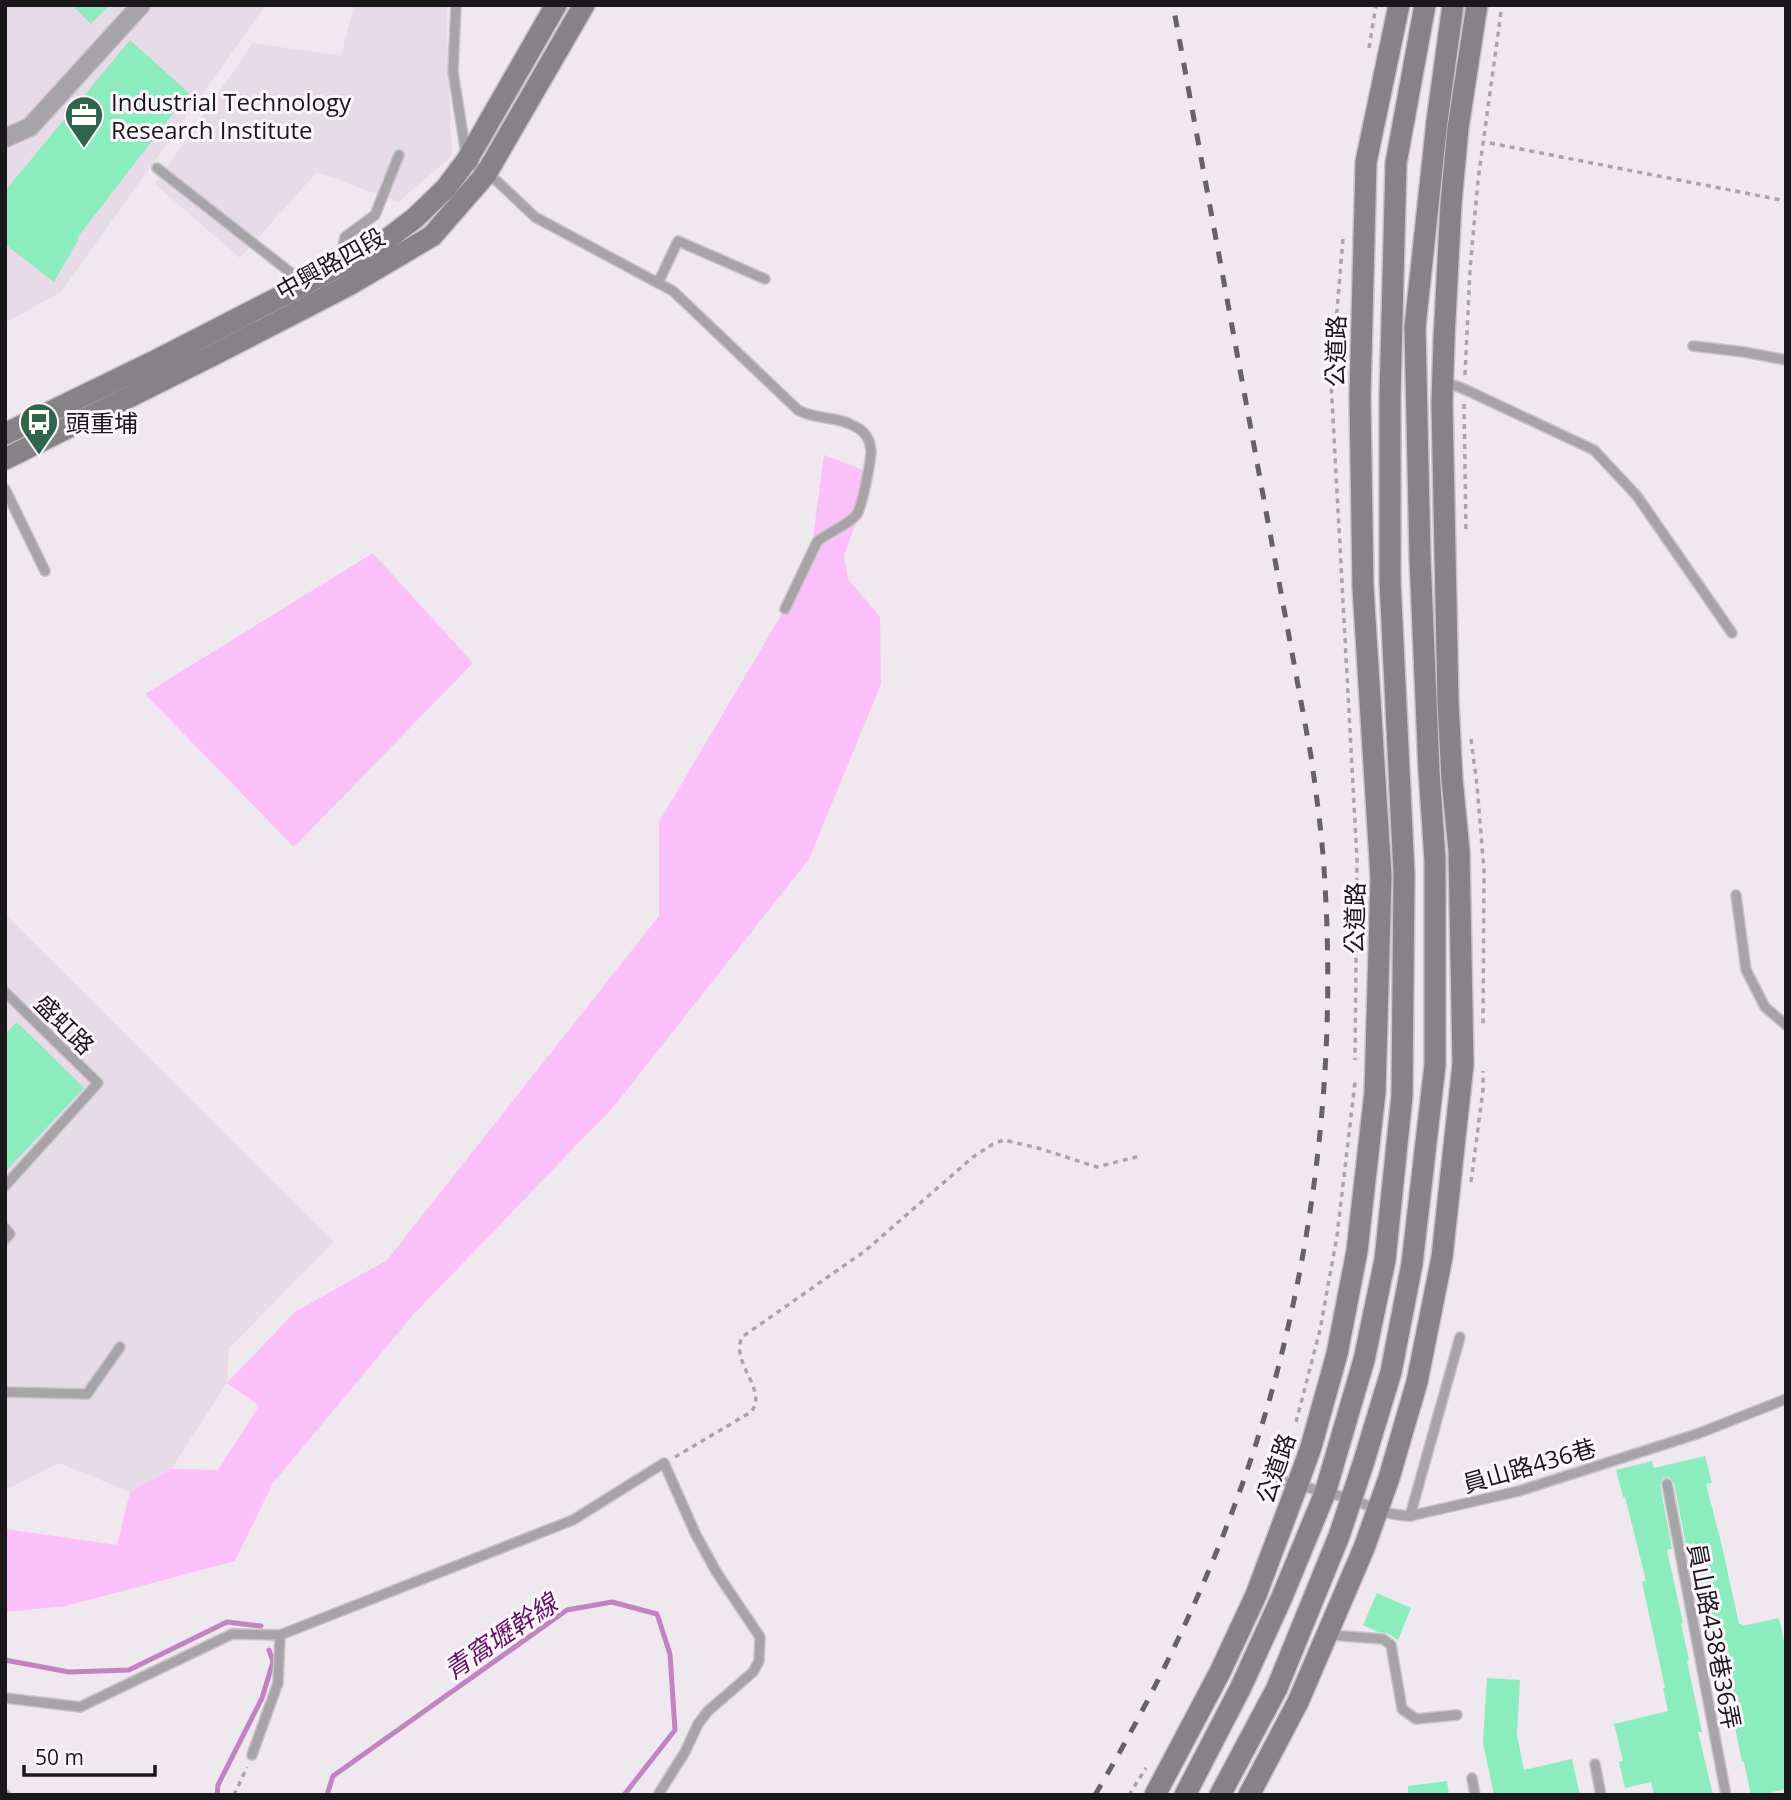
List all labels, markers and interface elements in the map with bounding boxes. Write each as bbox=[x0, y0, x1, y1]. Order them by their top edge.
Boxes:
place label: Industrial Technology Research Institute bbox=[111, 85, 352, 146]
office icon: Industrial Technology Research Institute bbox=[63, 94, 105, 149]
street label: 中興路四段 bbox=[270, 219, 390, 307]
street label: 公道路 bbox=[1318, 315, 1352, 387]
bus stop icon: 頭重埔 bbox=[18, 401, 60, 456]
place label: 頭重埔 bbox=[66, 406, 138, 439]
street label: 公道路 bbox=[1337, 882, 1371, 954]
street label: 盛虹路 bbox=[28, 987, 102, 1061]
street label: 公道路 bbox=[1248, 1429, 1302, 1507]
street label: 員山路436巷 bbox=[1459, 1430, 1599, 1500]
street label: 員山路438巷36弄 bbox=[1681, 1540, 1749, 1732]
water label: 青窩壢幹線 bbox=[436, 1583, 566, 1687]
scale bar bbox=[24, 1734, 156, 1778]
text: 50 m bbox=[35, 1743, 84, 1771]

